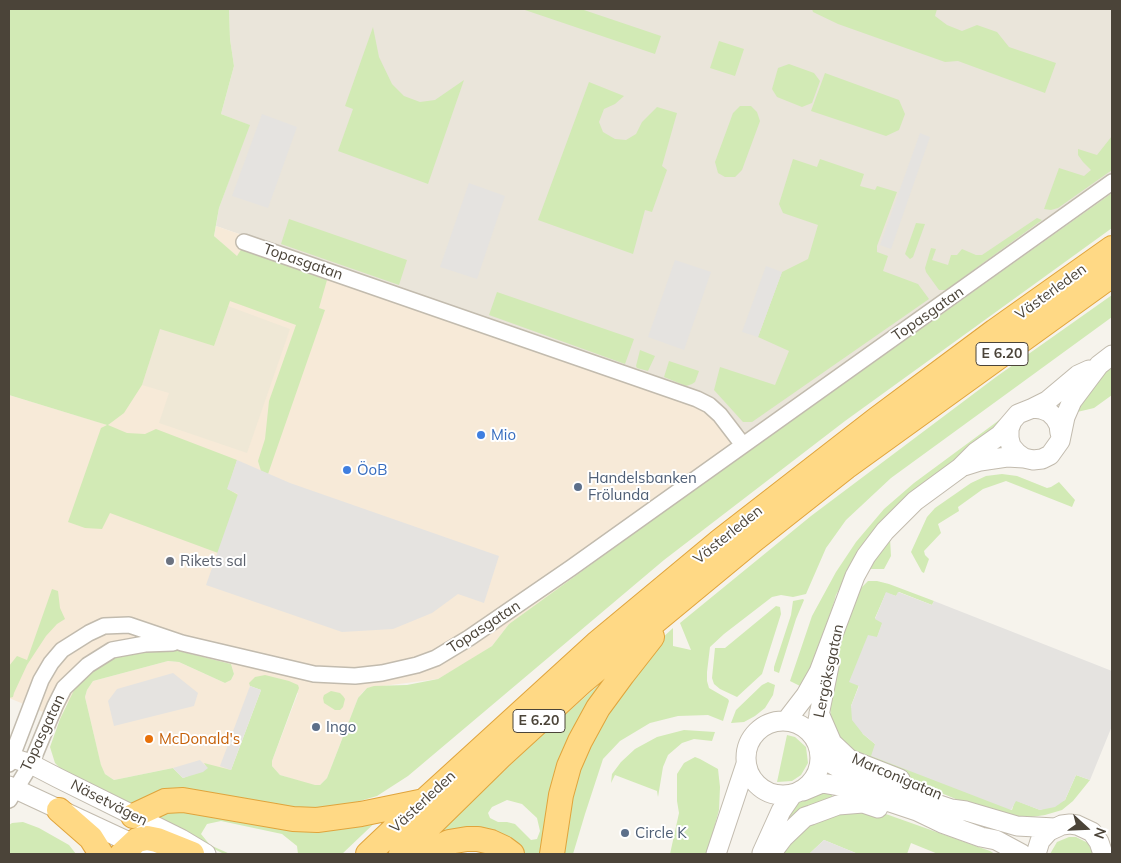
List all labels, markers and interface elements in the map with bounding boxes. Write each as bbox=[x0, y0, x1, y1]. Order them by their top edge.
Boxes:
street label: Topasgatan bbox=[261, 240, 345, 284]
street label: Västerleden bbox=[1012, 260, 1090, 324]
street label: Topasgatan bbox=[889, 283, 967, 345]
road number: E 6.20 bbox=[976, 342, 1028, 366]
place label: Mio bbox=[491, 426, 516, 444]
marker: Mio bbox=[475, 429, 487, 441]
place label: ÖoB bbox=[357, 461, 387, 479]
marker: ÖoB bbox=[341, 464, 353, 476]
place label: Handelsbanken Frölunda bbox=[588, 469, 697, 504]
marker: Handelsbanken Frölunda bbox=[572, 481, 584, 493]
street label: Västerleden bbox=[690, 502, 766, 568]
place label: Rikets sal bbox=[180, 552, 246, 570]
marker: Rikets sal bbox=[164, 555, 176, 567]
street label: Topasgatan bbox=[444, 597, 524, 657]
street label: Lergöksgatan bbox=[810, 623, 848, 719]
street label: Topasgatan bbox=[17, 692, 69, 774]
road number: E 6.20 bbox=[513, 709, 565, 732]
place label: Ingo bbox=[326, 718, 356, 736]
marker: Ingo bbox=[310, 721, 322, 733]
place label: McDonald's bbox=[159, 730, 240, 748]
marker: McDonald's bbox=[143, 733, 155, 745]
street label: Marconigatan bbox=[849, 750, 945, 804]
street label: Västerleden bbox=[386, 767, 460, 837]
street label: Näsetvägen bbox=[67, 776, 151, 830]
north arrow bbox=[1061, 803, 1111, 853]
place label: Circle K bbox=[635, 824, 687, 842]
text: N bbox=[1090, 825, 1110, 841]
marker: Circle K bbox=[619, 827, 631, 839]

